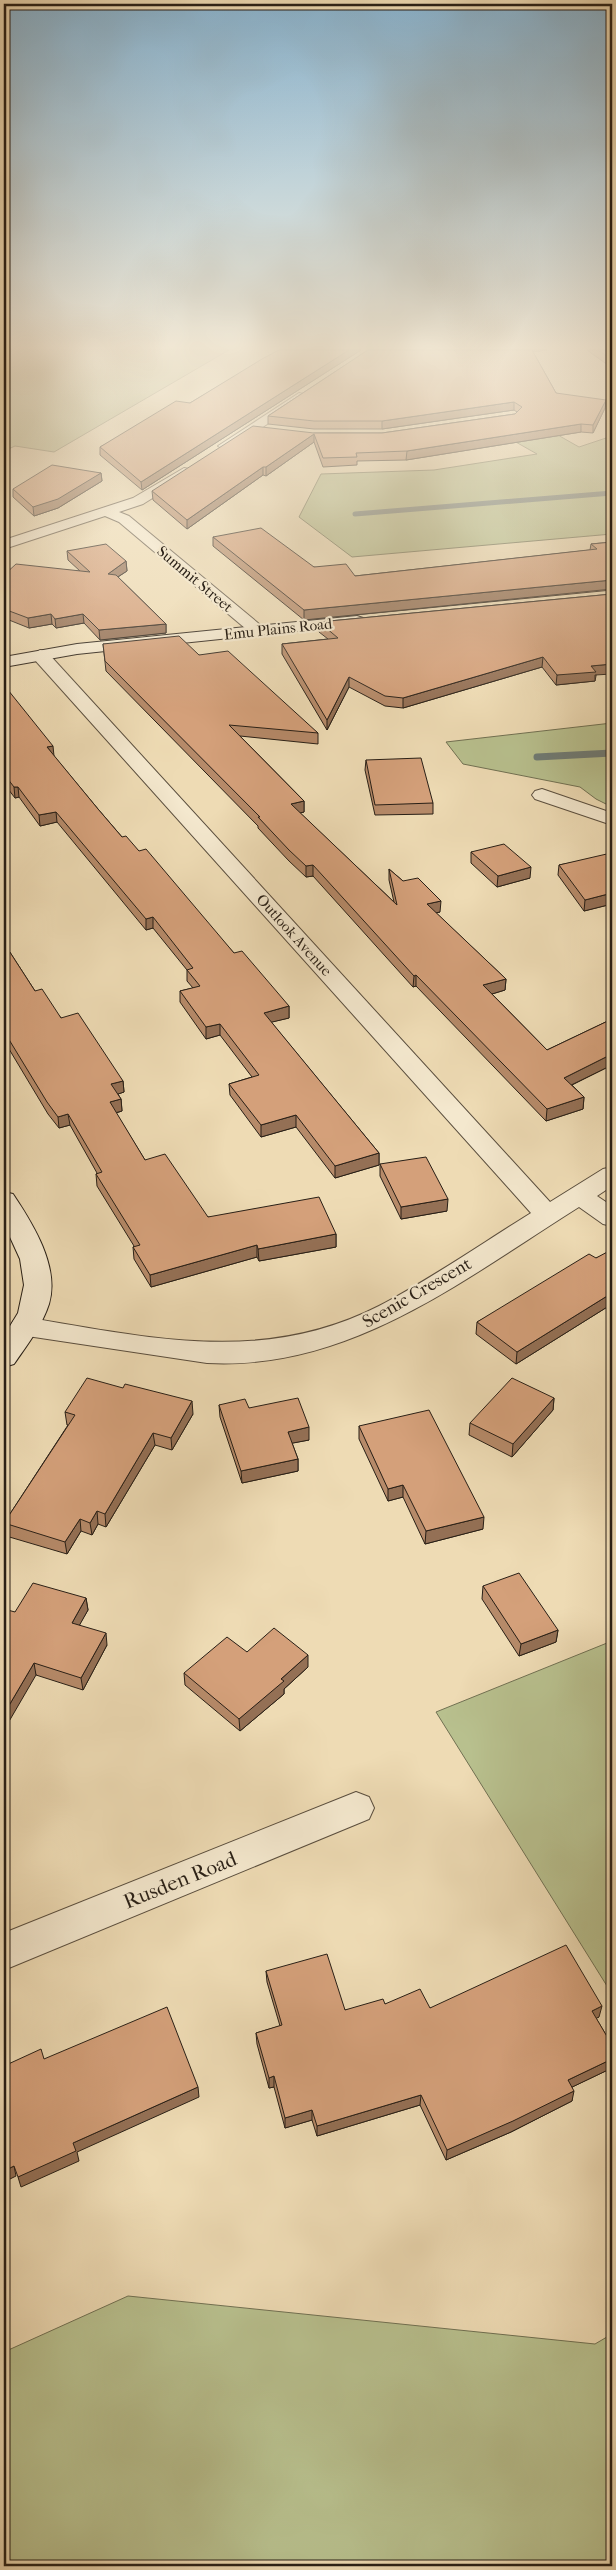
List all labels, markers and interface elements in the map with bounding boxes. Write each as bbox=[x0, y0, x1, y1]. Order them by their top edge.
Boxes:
street label: Summit Street bbox=[153, 542, 237, 616]
street label: Emu Plains Road bbox=[223, 614, 334, 644]
street label: Outlook Avenue bbox=[252, 890, 336, 980]
street label: Scenic Crescent bbox=[359, 1253, 476, 1333]
street label: Rusden Road bbox=[120, 1846, 241, 1914]

